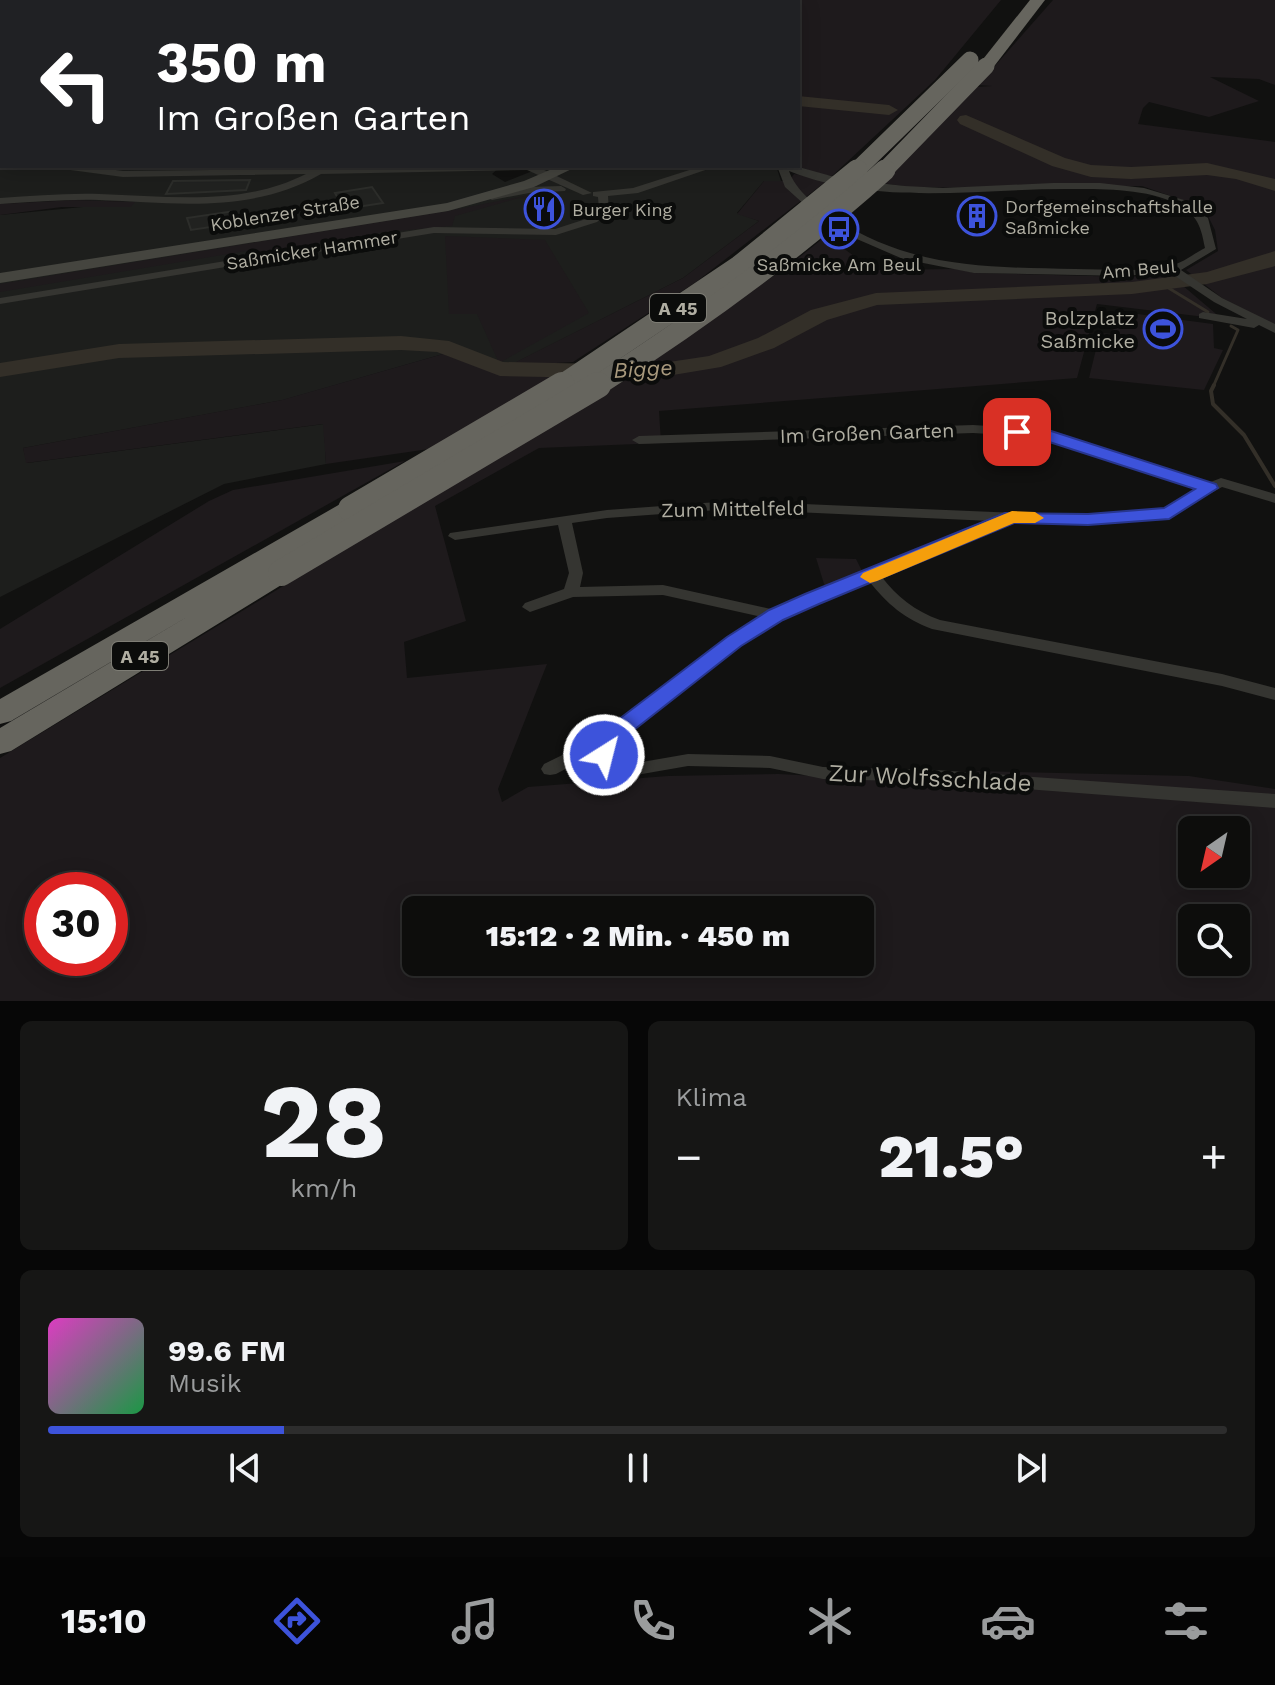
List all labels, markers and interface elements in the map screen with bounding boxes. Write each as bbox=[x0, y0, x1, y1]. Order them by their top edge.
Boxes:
text: 350 m bbox=[156, 30, 327, 96]
icon: left bbox=[24, 32, 128, 136]
text: Im Großen Garten bbox=[156, 97, 471, 139]
restaurant icon: Burger King bbox=[523, 188, 565, 230]
street label: Koblenzer Straße bbox=[209, 191, 361, 235]
building icon: Dorfgemeinschaftshalle Saßmicke bbox=[956, 195, 998, 237]
place label: Dorfgemeinschaftshalle Saßmicke bbox=[1005, 196, 1213, 238]
place label: Burger King bbox=[572, 199, 673, 220]
bus stop icon: Saßmicke Am Beul bbox=[818, 208, 860, 250]
street label: Saßmicker Hammer bbox=[225, 226, 399, 274]
place label: Saßmicke Am Beul bbox=[757, 254, 922, 275]
street label: Am Beul bbox=[1101, 255, 1177, 283]
road number: A 45 bbox=[650, 294, 706, 322]
place label: Bolzplatz Saßmicke bbox=[1041, 306, 1135, 353]
sports icon: Bolzplatz Saßmicke bbox=[1142, 308, 1184, 350]
water label: Bigge bbox=[613, 355, 673, 383]
pin bbox=[983, 398, 1051, 466]
icon: arrive bbox=[995, 410, 1039, 454]
street label: Im Großen Garten bbox=[779, 418, 955, 448]
street label: Zum Mittelfeld bbox=[661, 496, 805, 522]
road number: A 45 bbox=[112, 642, 168, 670]
position arrow bbox=[562, 713, 646, 797]
street label: Zur Wolfsschlade bbox=[828, 759, 1032, 797]
north arrow bbox=[1178, 816, 1250, 888]
map controls bbox=[1178, 816, 1250, 976]
speed limit sign: 30 bbox=[24, 872, 128, 976]
button: search bbox=[1178, 904, 1250, 976]
text: 15:12 · 2 Min. · 450 m bbox=[486, 918, 790, 953]
text: 28 bbox=[260, 1060, 387, 1182]
text: Klima bbox=[676, 1082, 747, 1112]
text: 21.5° bbox=[878, 1121, 1024, 1192]
text: − bbox=[676, 1131, 702, 1183]
text: + bbox=[1200, 1131, 1227, 1183]
text: km/h bbox=[290, 1173, 357, 1203]
text: 99.6 FM bbox=[168, 1333, 286, 1368]
text: Musik bbox=[168, 1368, 241, 1398]
icon: previous bbox=[223, 1446, 267, 1490]
icon: pause bbox=[616, 1446, 660, 1490]
icon: next bbox=[1009, 1446, 1053, 1490]
icon: directions bbox=[269, 1593, 325, 1649]
icon: music bbox=[447, 1593, 503, 1649]
icon: phone bbox=[625, 1593, 681, 1649]
icon: climate bbox=[802, 1593, 858, 1649]
icon: car bbox=[980, 1593, 1036, 1649]
icon: filters bbox=[1158, 1593, 1214, 1649]
text: 15:10 bbox=[61, 1600, 147, 1642]

